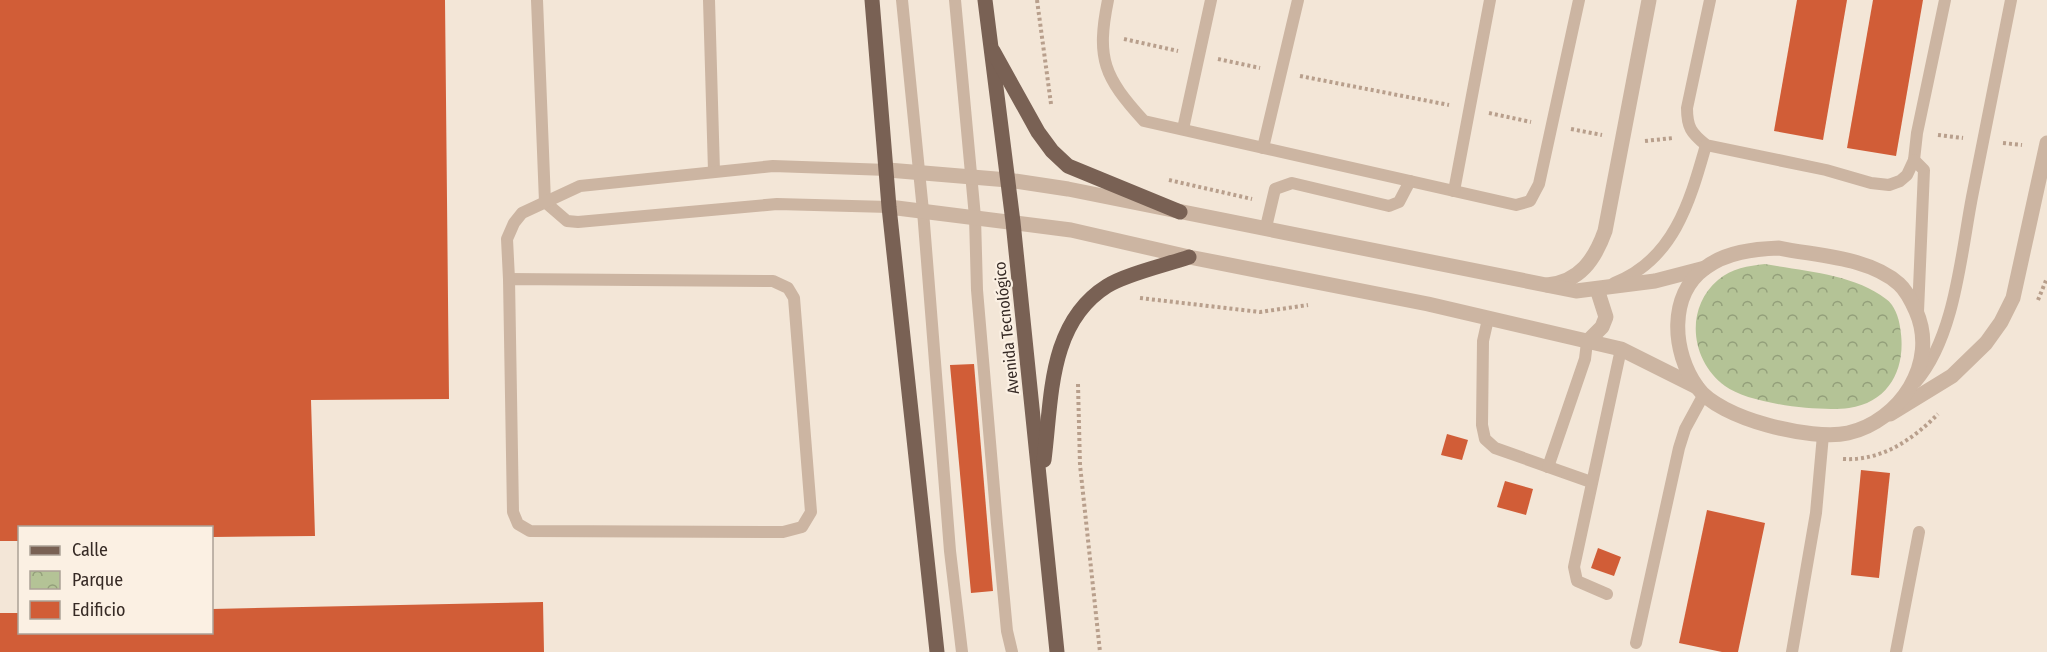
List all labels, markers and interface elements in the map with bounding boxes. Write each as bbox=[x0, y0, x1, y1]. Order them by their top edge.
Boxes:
street label: Avenida Tecnológico bbox=[990, 261, 1023, 395]
legend bbox=[18, 526, 213, 634]
text: Calle bbox=[72, 539, 108, 561]
text: Parque bbox=[72, 569, 123, 591]
text: Edificio bbox=[72, 599, 125, 621]

